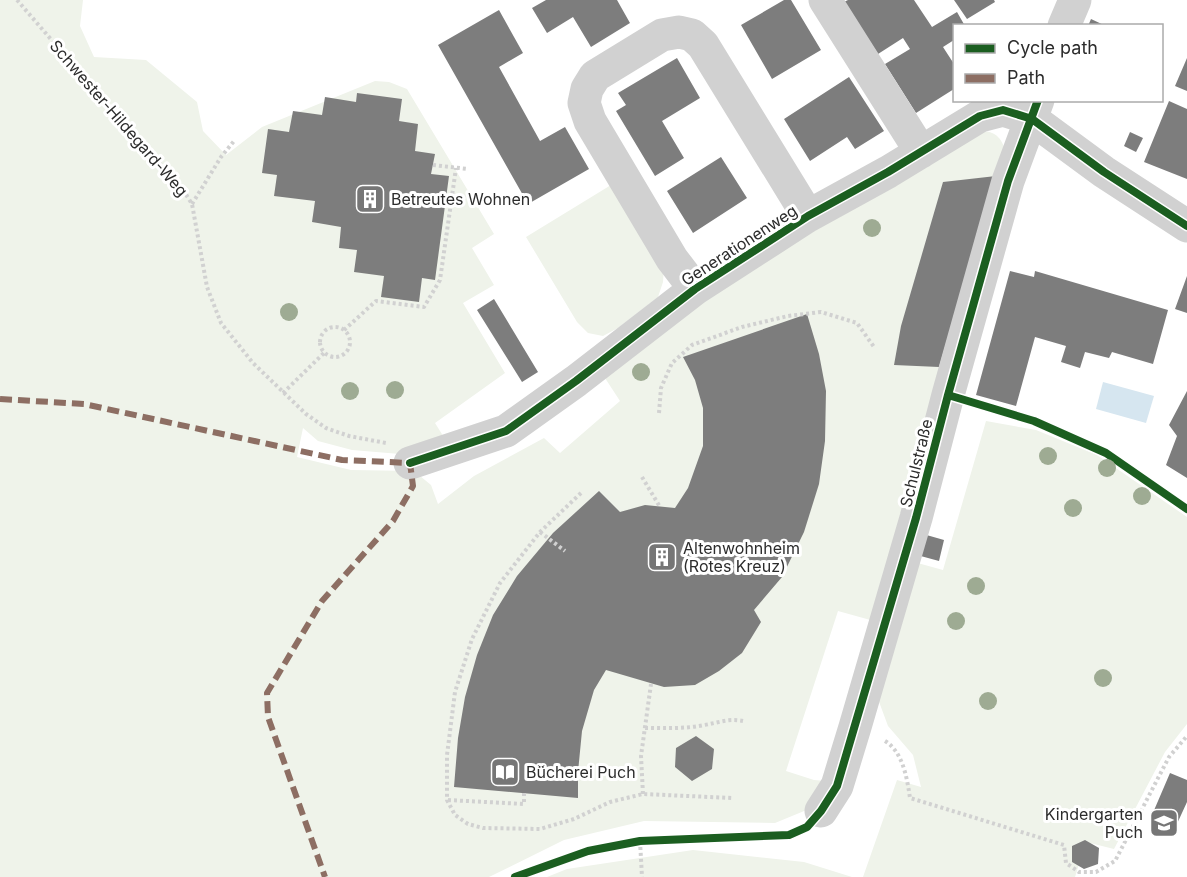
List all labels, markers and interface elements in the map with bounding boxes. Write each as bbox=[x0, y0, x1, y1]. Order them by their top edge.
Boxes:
legend bbox=[953, 24, 1163, 102]
street label: Schwester-Hildegard-Weg bbox=[46, 36, 192, 200]
text: Cycle path bbox=[1007, 37, 1098, 58]
text: Path bbox=[1007, 67, 1045, 88]
building icon: Betreutes Wohnen bbox=[354, 183, 386, 215]
place label: Betreutes Wohnen bbox=[391, 189, 530, 209]
street label: Generationenweg bbox=[677, 200, 801, 290]
street label: Schulstraße bbox=[895, 417, 937, 509]
place label: Altenwohnheim (Rotes Kreuz) bbox=[683, 538, 800, 576]
building icon: Altenwohnheim (Rotes Kreuz) bbox=[646, 541, 678, 573]
library icon: Bücherei Puch bbox=[489, 756, 521, 788]
place label: Bücherei Puch bbox=[526, 762, 636, 782]
place label: Kindergarten Puch bbox=[1045, 804, 1143, 842]
school or university icon: Kindergarten Puch bbox=[1148, 807, 1180, 839]

